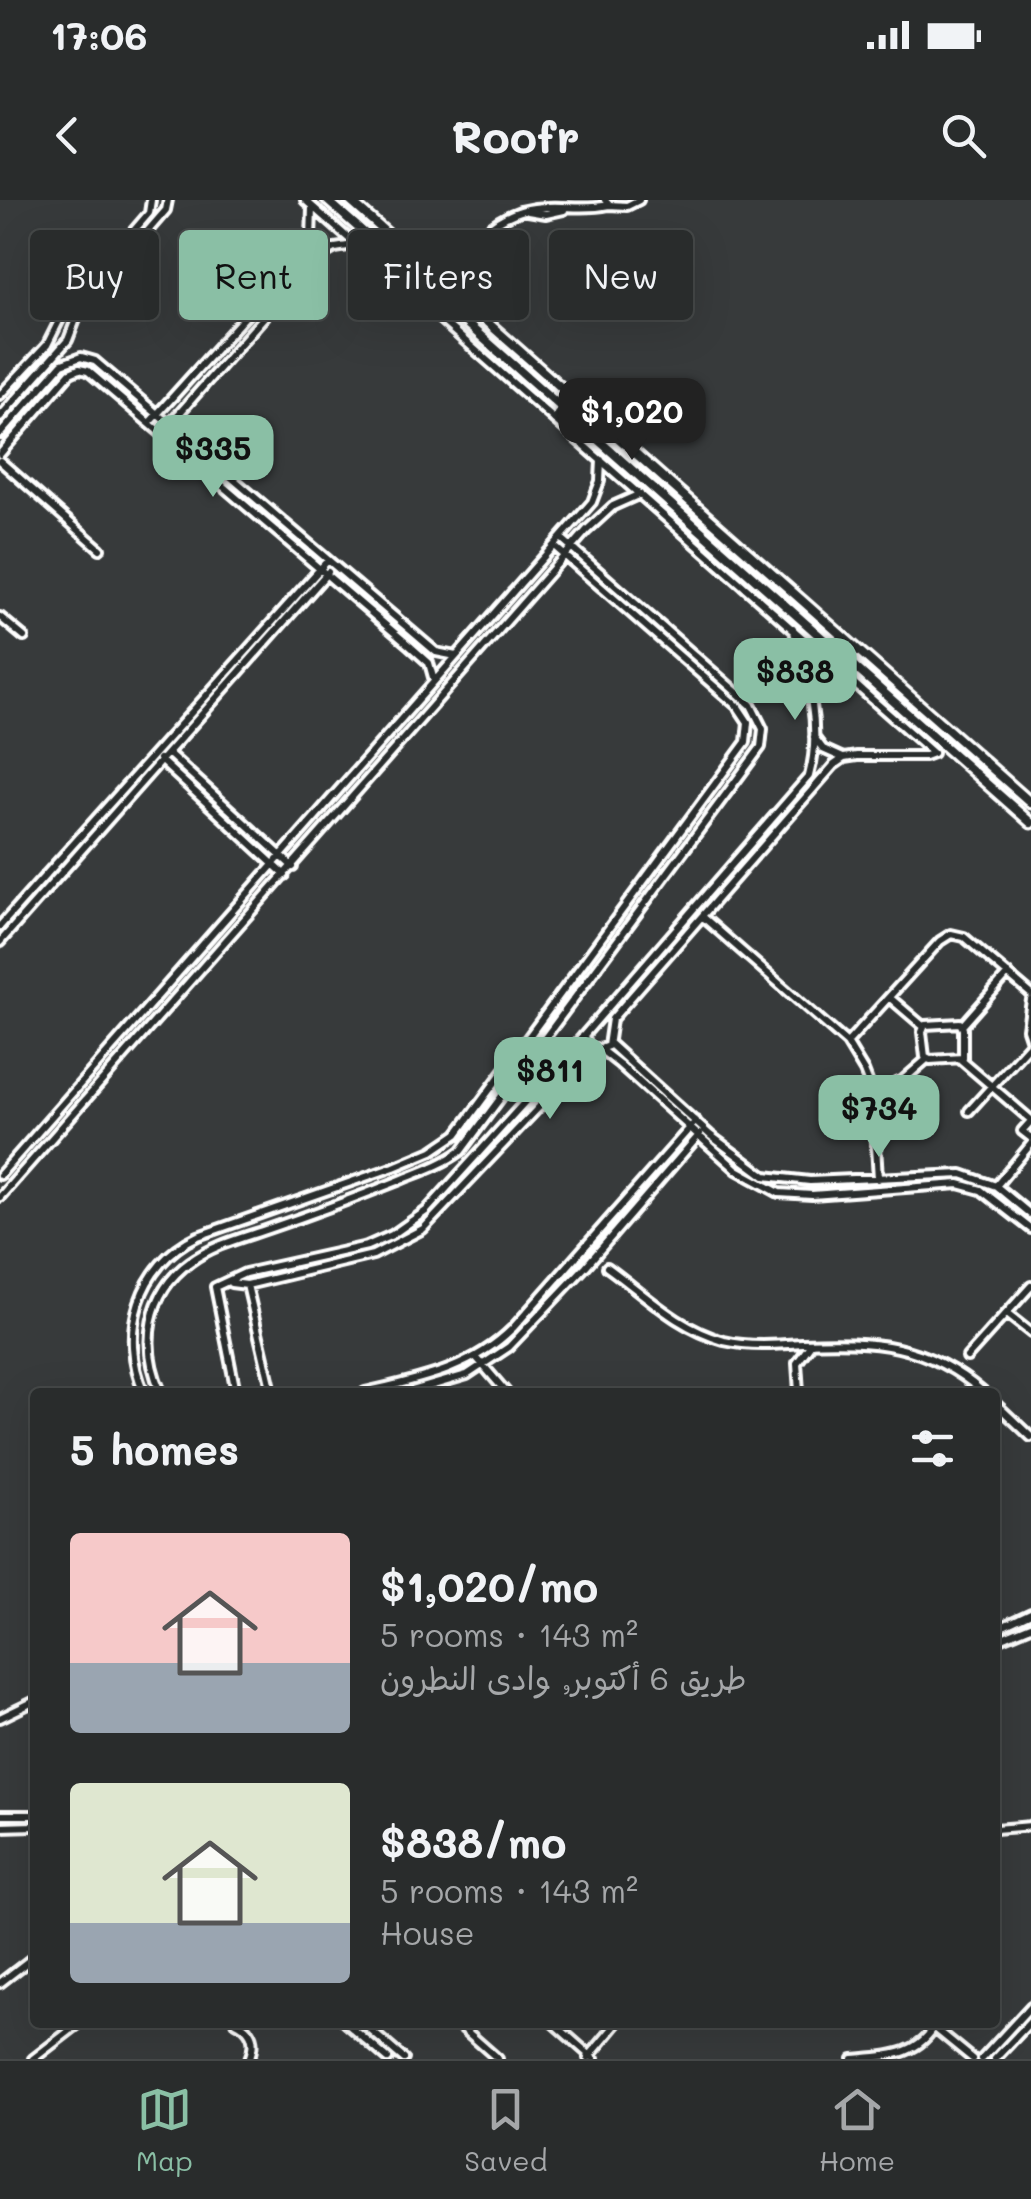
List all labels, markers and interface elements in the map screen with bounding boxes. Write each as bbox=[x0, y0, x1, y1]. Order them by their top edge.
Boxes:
text: 17:06 bbox=[50, 10, 147, 60]
text: Roofr bbox=[451, 106, 580, 164]
icon: back bbox=[40, 108, 95, 163]
icon: search bbox=[936, 108, 991, 163]
chip: Buy bbox=[30, 230, 159, 320]
chip: Rent bbox=[179, 230, 328, 320]
chip: Filters bbox=[348, 230, 529, 320]
chip: New bbox=[549, 230, 693, 320]
pin: $1,020 bbox=[551, 378, 713, 463]
text: $1,020 bbox=[581, 389, 683, 431]
pin: $335 bbox=[154, 415, 272, 500]
text: $335 bbox=[175, 426, 251, 468]
pin: $838 bbox=[736, 638, 854, 723]
text: $838 bbox=[756, 649, 834, 691]
pin: $811 bbox=[491, 1037, 609, 1122]
text: $811 bbox=[516, 1048, 584, 1090]
pin: $734 bbox=[820, 1075, 938, 1160]
text: $734 bbox=[840, 1086, 918, 1128]
text: 5 homes bbox=[70, 1421, 239, 1476]
icon: filters bbox=[905, 1421, 960, 1476]
text: $1,020/mo bbox=[380, 1558, 598, 1613]
icon: home bbox=[150, 1573, 270, 1693]
text: 5 rooms · 143 m² bbox=[380, 1613, 638, 1655]
text: طريق 6 أكتوبر, وادى النطرون bbox=[380, 1656, 747, 1698]
text: $838/mo bbox=[380, 1814, 567, 1869]
icon: home bbox=[150, 1823, 270, 1943]
text: 5 rooms · 143 m² bbox=[380, 1869, 638, 1911]
text: House bbox=[380, 1911, 475, 1953]
tab: Map bbox=[136, 2082, 193, 2178]
tab: Saved bbox=[464, 2082, 547, 2178]
tab: Home bbox=[819, 2082, 895, 2178]

